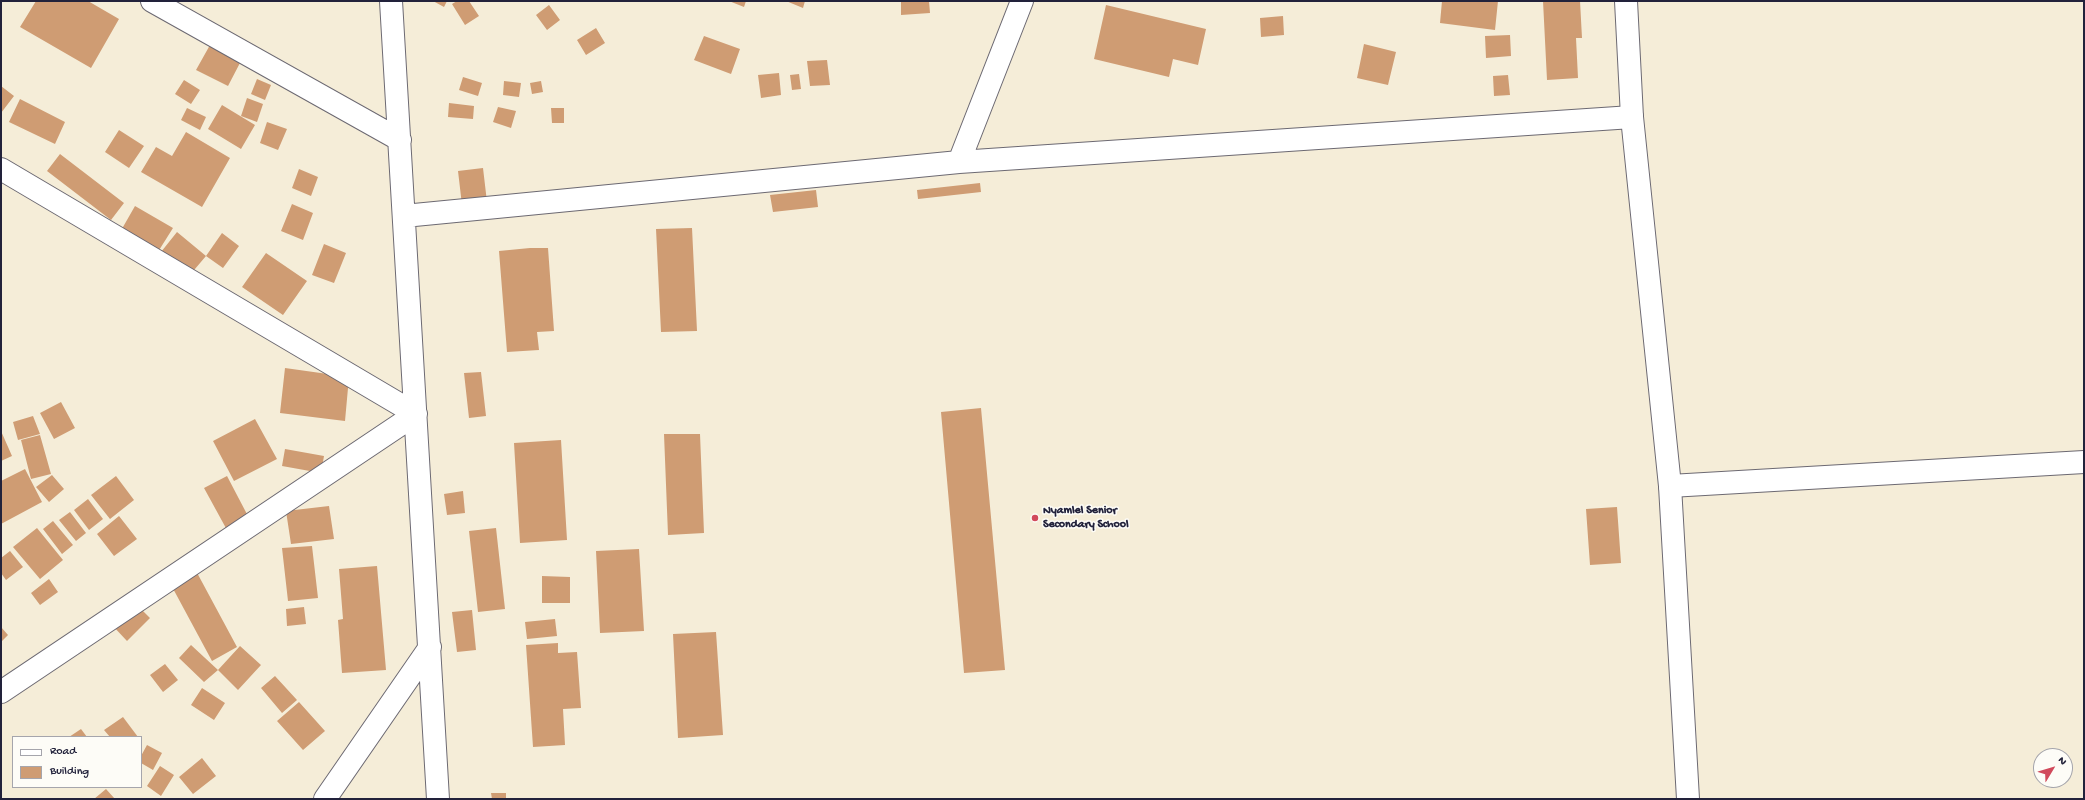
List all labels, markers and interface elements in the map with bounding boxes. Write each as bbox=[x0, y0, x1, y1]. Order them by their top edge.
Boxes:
place label: Nyamlel Senior Secondary School bbox=[1043, 504, 1129, 532]
marker: Nyamlel Senior Secondary School bbox=[1030, 513, 1040, 523]
legend bbox=[12, 736, 142, 788]
text: Road bbox=[50, 745, 76, 759]
north arrow bbox=[2033, 748, 2073, 788]
text: N bbox=[2055, 755, 2069, 768]
text: Building bbox=[50, 765, 89, 779]

